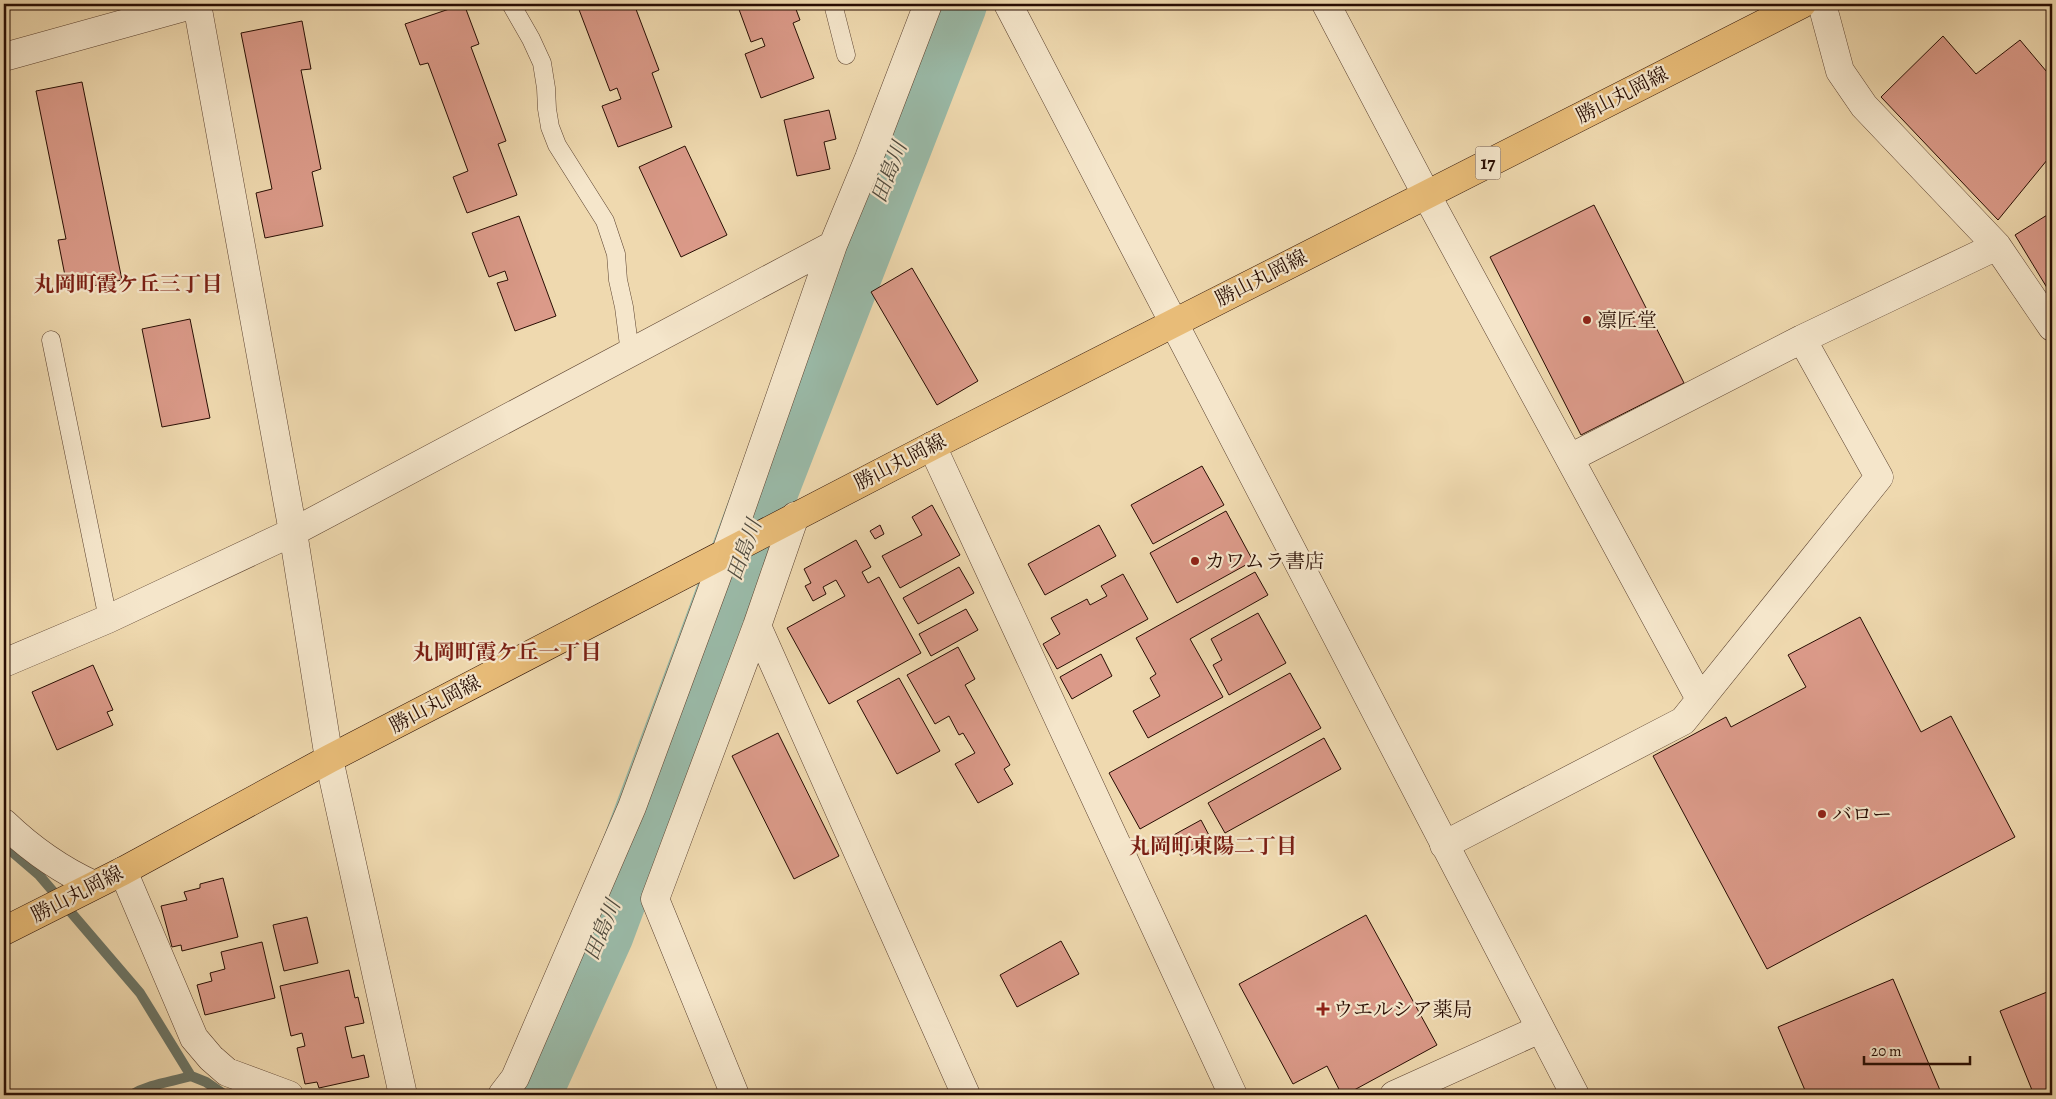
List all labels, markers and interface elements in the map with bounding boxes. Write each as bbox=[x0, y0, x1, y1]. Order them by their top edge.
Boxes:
street label: 勝山丸岡線 bbox=[1571, 60, 1673, 130]
water label: 田島川 bbox=[865, 136, 914, 206]
road number: 17 bbox=[1476, 146, 1500, 180]
street label: 勝山丸岡線 bbox=[1210, 243, 1312, 313]
district label: 丸岡町霞ケ丘三丁目 bbox=[34, 270, 223, 298]
place label: 凛匠堂 bbox=[1597, 307, 1657, 334]
marker: 凛匠堂 bbox=[1581, 314, 1593, 326]
street label: 勝山丸岡線 bbox=[849, 427, 951, 497]
water label: 田島川 bbox=[720, 514, 769, 584]
place label: カワムラ書店 bbox=[1205, 548, 1325, 575]
marker: カワムラ書店 bbox=[1189, 555, 1201, 567]
district label: 丸岡町霞ケ丘一丁目 bbox=[413, 638, 602, 666]
street label: 勝山丸岡線 bbox=[385, 669, 485, 739]
place label: バロー bbox=[1832, 801, 1892, 828]
marker: バロー bbox=[1816, 808, 1828, 820]
district label: 丸岡町東陽二丁目 bbox=[1129, 832, 1297, 860]
street label: 勝山丸岡線 bbox=[26, 859, 128, 929]
water label: 田島川 bbox=[577, 894, 628, 964]
place label: ウエルシア薬局 bbox=[1333, 996, 1473, 1023]
marker: ウエルシア薬局 bbox=[1317, 1003, 1329, 1015]
scale bar bbox=[1864, 1034, 1970, 1066]
text: 20 m bbox=[1871, 1041, 1902, 1061]

